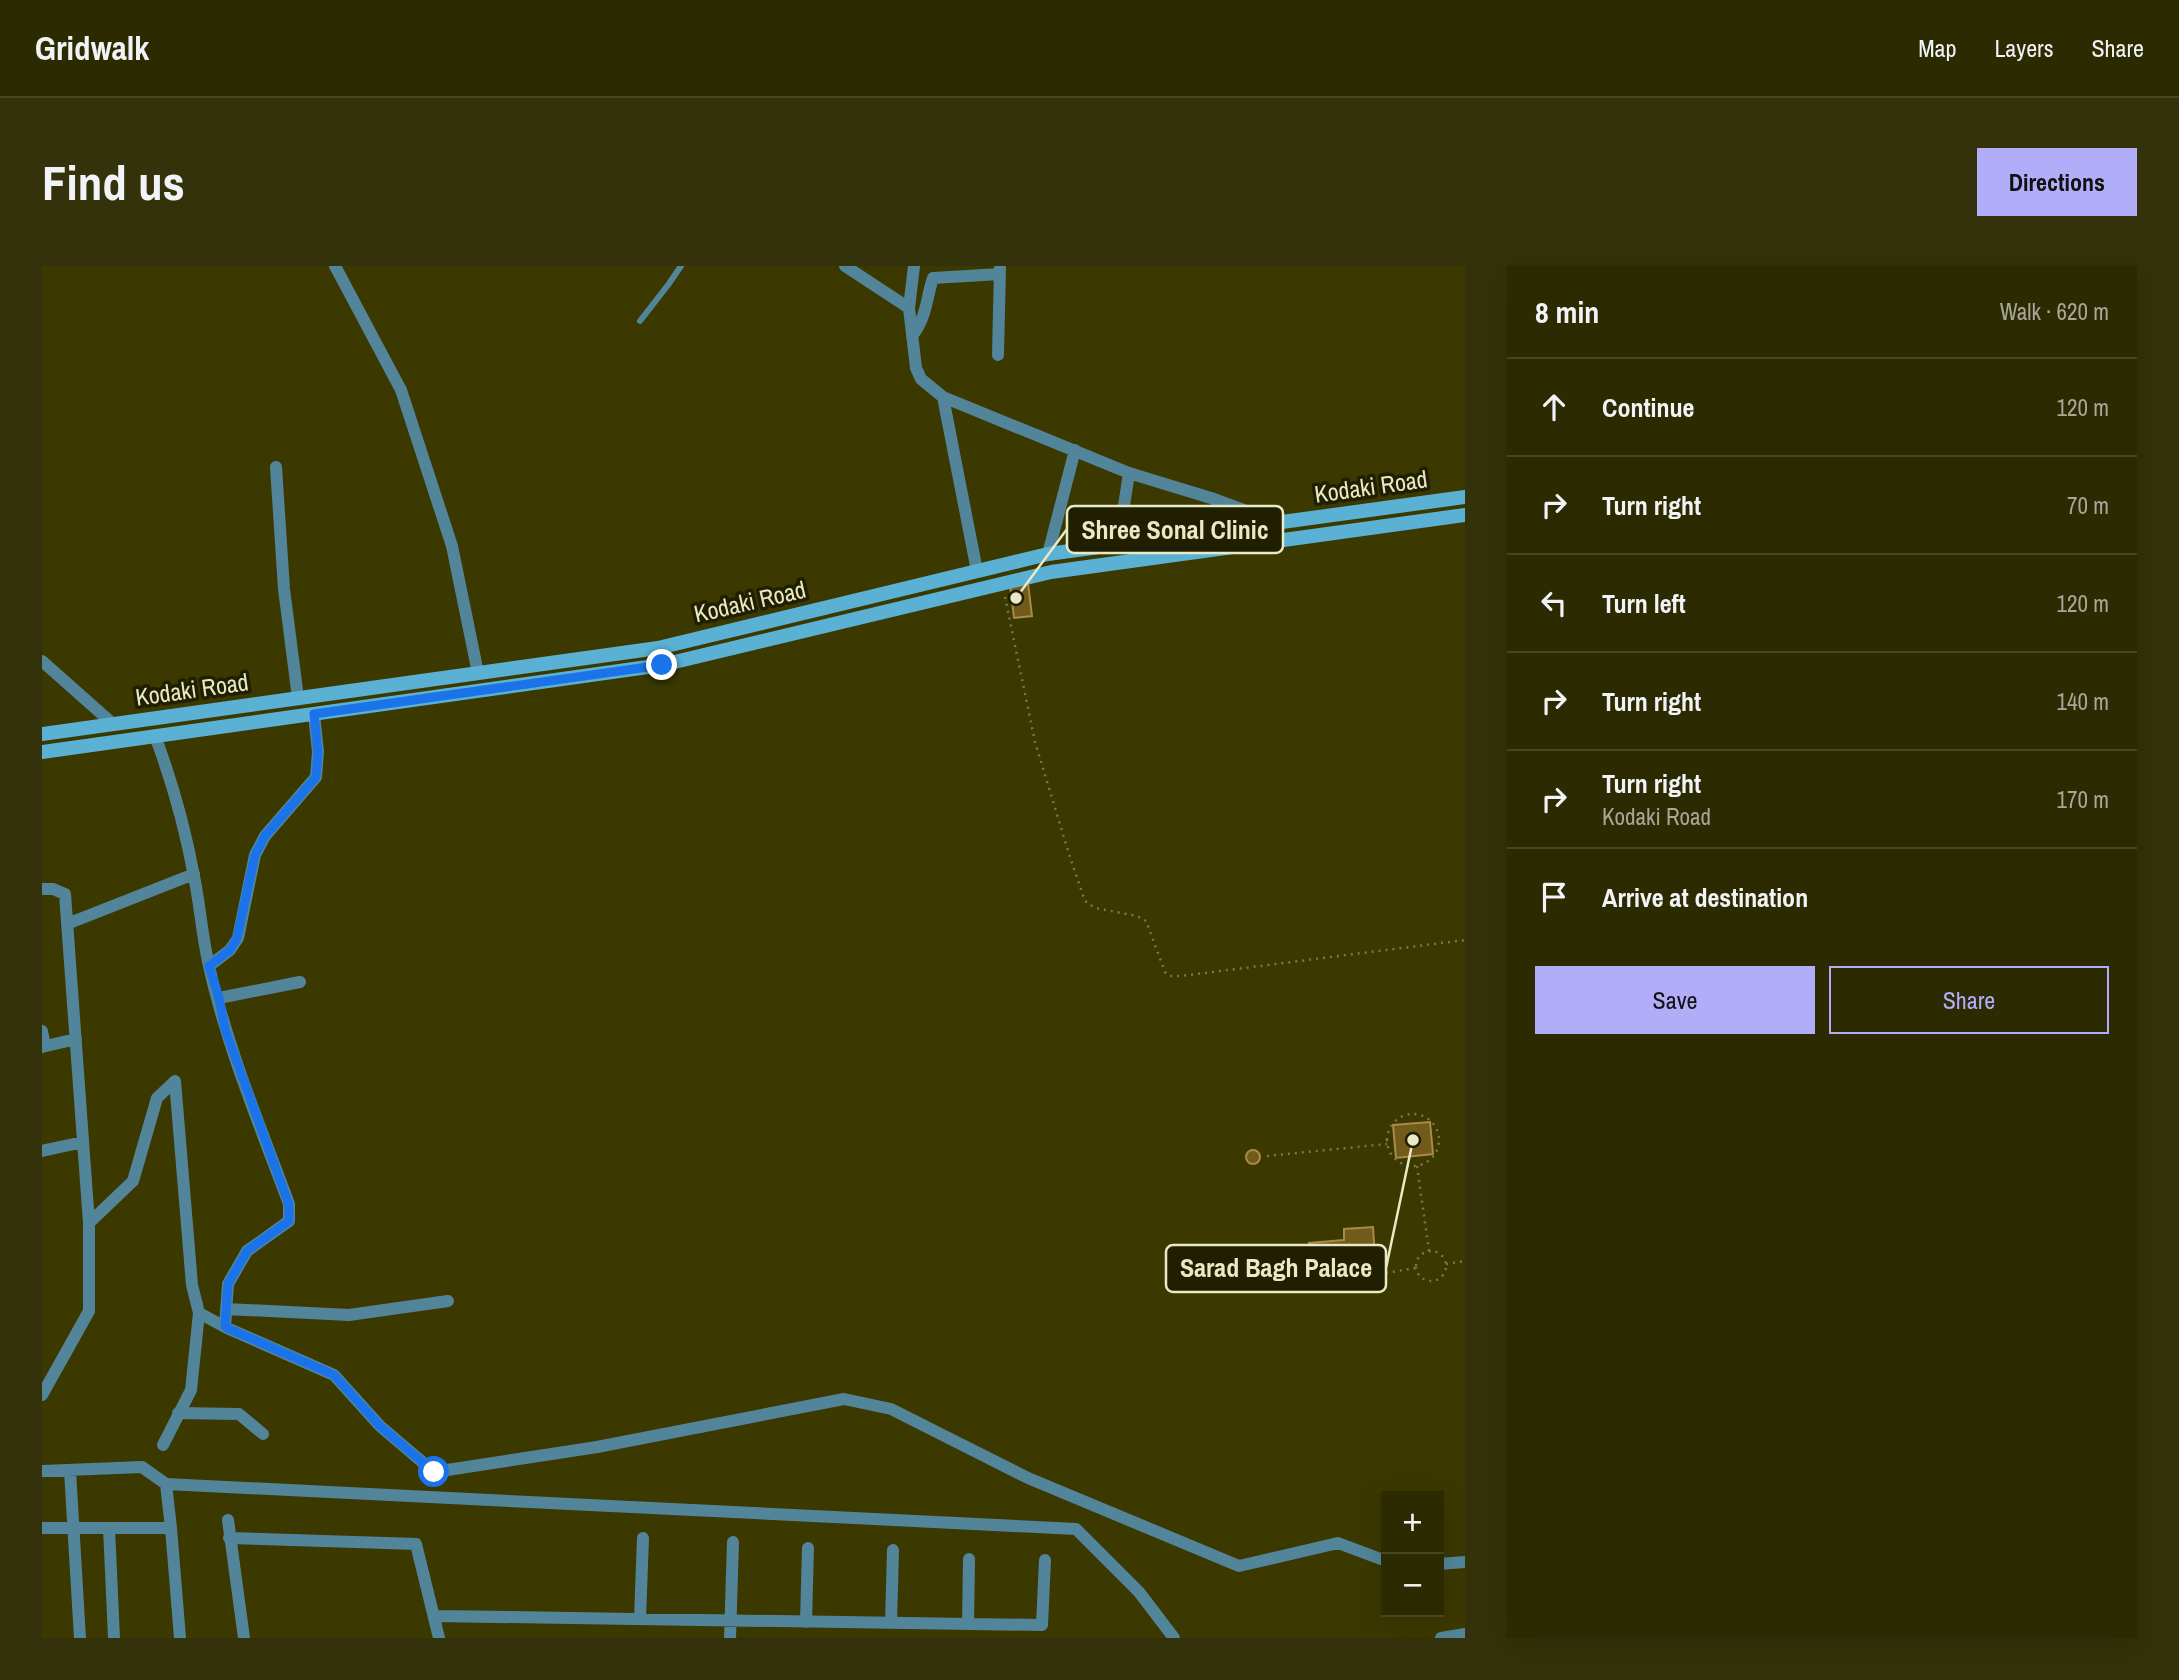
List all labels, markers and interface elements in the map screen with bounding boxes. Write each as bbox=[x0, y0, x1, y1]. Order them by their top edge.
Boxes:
text: Gridwalk bbox=[35, 26, 149, 70]
text: Map bbox=[1918, 32, 1956, 64]
text: Layers bbox=[1994, 32, 2053, 64]
text: Share bbox=[2091, 32, 2144, 64]
button: Directions bbox=[1977, 148, 2137, 216]
text: Find us bbox=[42, 149, 185, 215]
text: 8 min bbox=[1535, 292, 1599, 332]
text: Walk · 620 m bbox=[2000, 296, 2109, 327]
icon: ahead bbox=[1535, 388, 1573, 426]
text: Continue bbox=[1602, 390, 1694, 425]
text: 120 m bbox=[2057, 392, 2109, 423]
street label: Kodaki Road bbox=[1312, 462, 1429, 510]
icon: right bbox=[1535, 486, 1573, 524]
text: Turn right bbox=[1602, 488, 1701, 523]
text: 70 m bbox=[2067, 490, 2109, 521]
callout: Shree Sonal Clinic bbox=[1067, 506, 1283, 553]
text: Shree Sonal Clinic bbox=[1081, 512, 1269, 547]
street label: Kodaki Road bbox=[691, 573, 809, 629]
icon: left bbox=[1535, 584, 1573, 622]
text: Turn left bbox=[1602, 586, 1686, 621]
text: 120 m bbox=[2057, 588, 2109, 619]
route end bbox=[646, 649, 677, 680]
street label: Kodaki Road bbox=[133, 665, 250, 713]
icon: right bbox=[1535, 682, 1573, 720]
text: Turn right bbox=[1602, 684, 1701, 719]
text: 140 m bbox=[2057, 686, 2109, 717]
text: Turn right bbox=[1602, 766, 1701, 801]
icon: right bbox=[1535, 780, 1573, 818]
text: 170 m bbox=[2057, 784, 2109, 815]
text: Kodaki Road bbox=[1602, 801, 1711, 832]
icon: arrive bbox=[1535, 878, 1573, 916]
text: Arrive at destination bbox=[1602, 880, 1808, 915]
button: Save bbox=[1535, 966, 1815, 1034]
button: Share bbox=[1829, 966, 2109, 1034]
callout: Sarad Bagh Palace bbox=[1166, 1245, 1386, 1292]
text: Sarad Bagh Palace bbox=[1180, 1250, 1372, 1285]
route start bbox=[418, 1456, 449, 1487]
map controls bbox=[1381, 1491, 1444, 1617]
button: + bbox=[1381, 1491, 1444, 1554]
button: − bbox=[1381, 1554, 1444, 1617]

